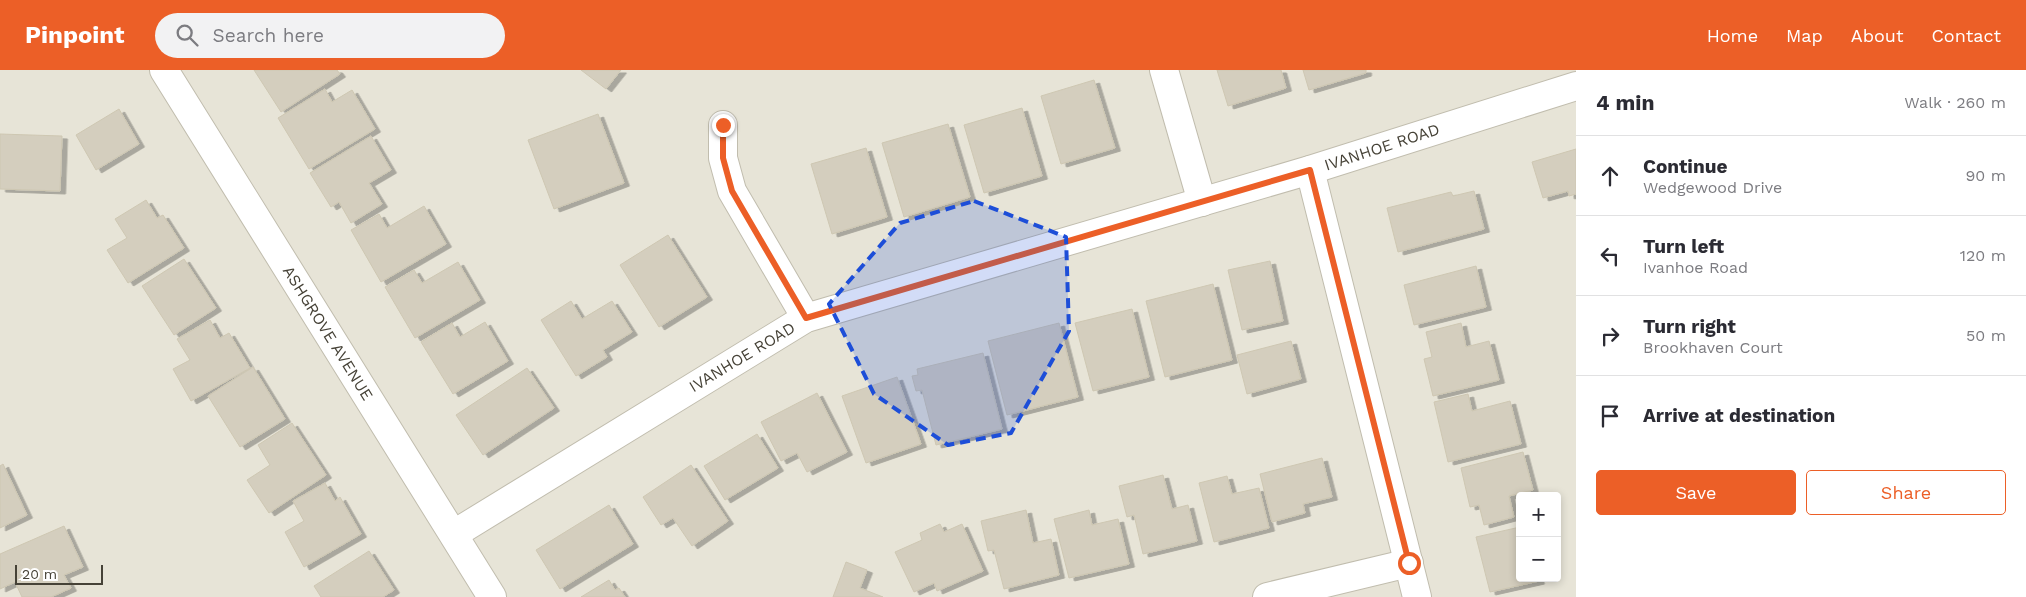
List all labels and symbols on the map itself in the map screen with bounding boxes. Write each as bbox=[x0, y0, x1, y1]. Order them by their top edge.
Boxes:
route end bbox=[712, 114, 735, 137]
street label: IVANHOE ROAD bbox=[1322, 119, 1442, 175]
street label: ASHGROVE AVENUE bbox=[279, 262, 377, 404]
street label: IVANHOE ROAD bbox=[686, 318, 798, 396]
route start bbox=[1398, 552, 1421, 575]
scale bar bbox=[15, 562, 102, 585]

